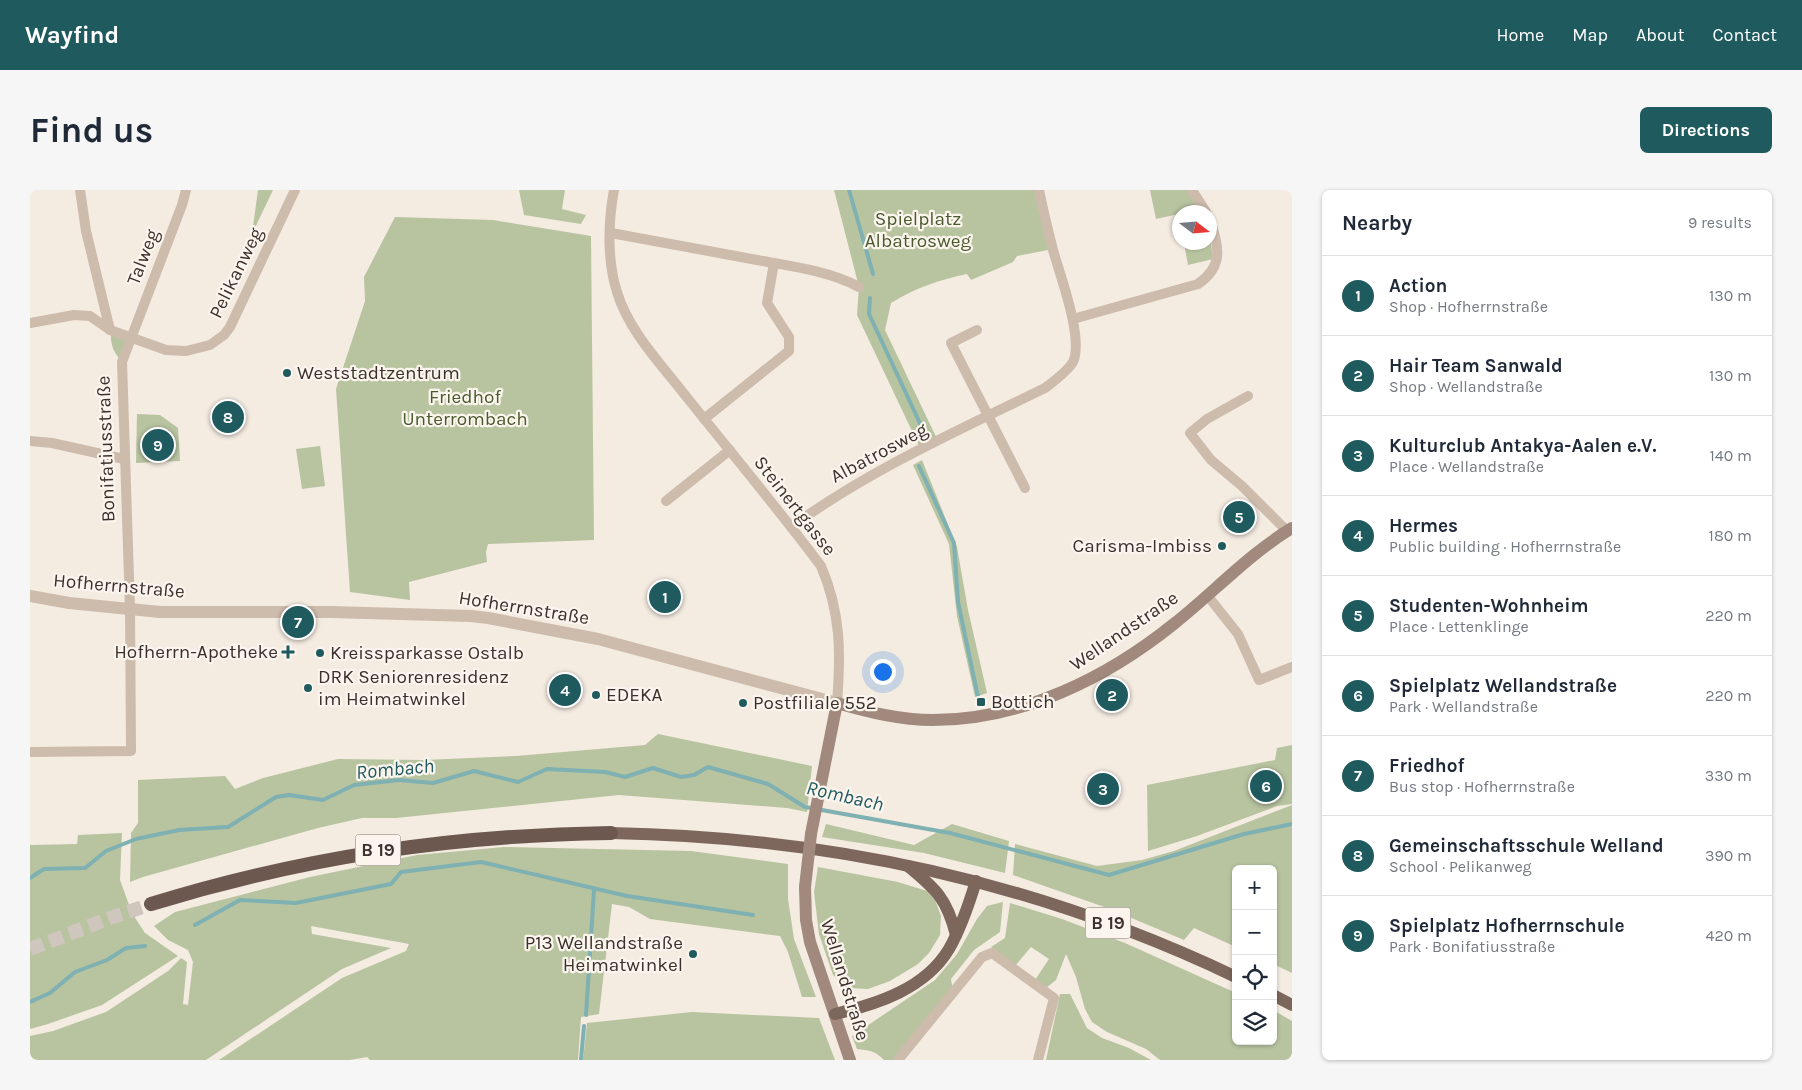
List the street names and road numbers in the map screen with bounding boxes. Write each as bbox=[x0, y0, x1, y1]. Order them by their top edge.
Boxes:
street label: Pelikanweg bbox=[205, 224, 268, 322]
street label: Talweg bbox=[122, 226, 164, 288]
street label: Bonifatiusstraße bbox=[92, 375, 120, 523]
street label: Albatrosweg bbox=[827, 418, 931, 488]
street label: Steinertgasse bbox=[749, 452, 841, 560]
street label: Hofherrnstraße bbox=[52, 569, 186, 603]
street label: Hofherrnstraße bbox=[457, 587, 591, 629]
street label: Wellandstraße bbox=[1066, 587, 1182, 675]
road number: B 19 bbox=[356, 834, 400, 866]
road number: B 19 bbox=[1086, 908, 1130, 938]
street label: Wellandstraße bbox=[816, 917, 874, 1043]

